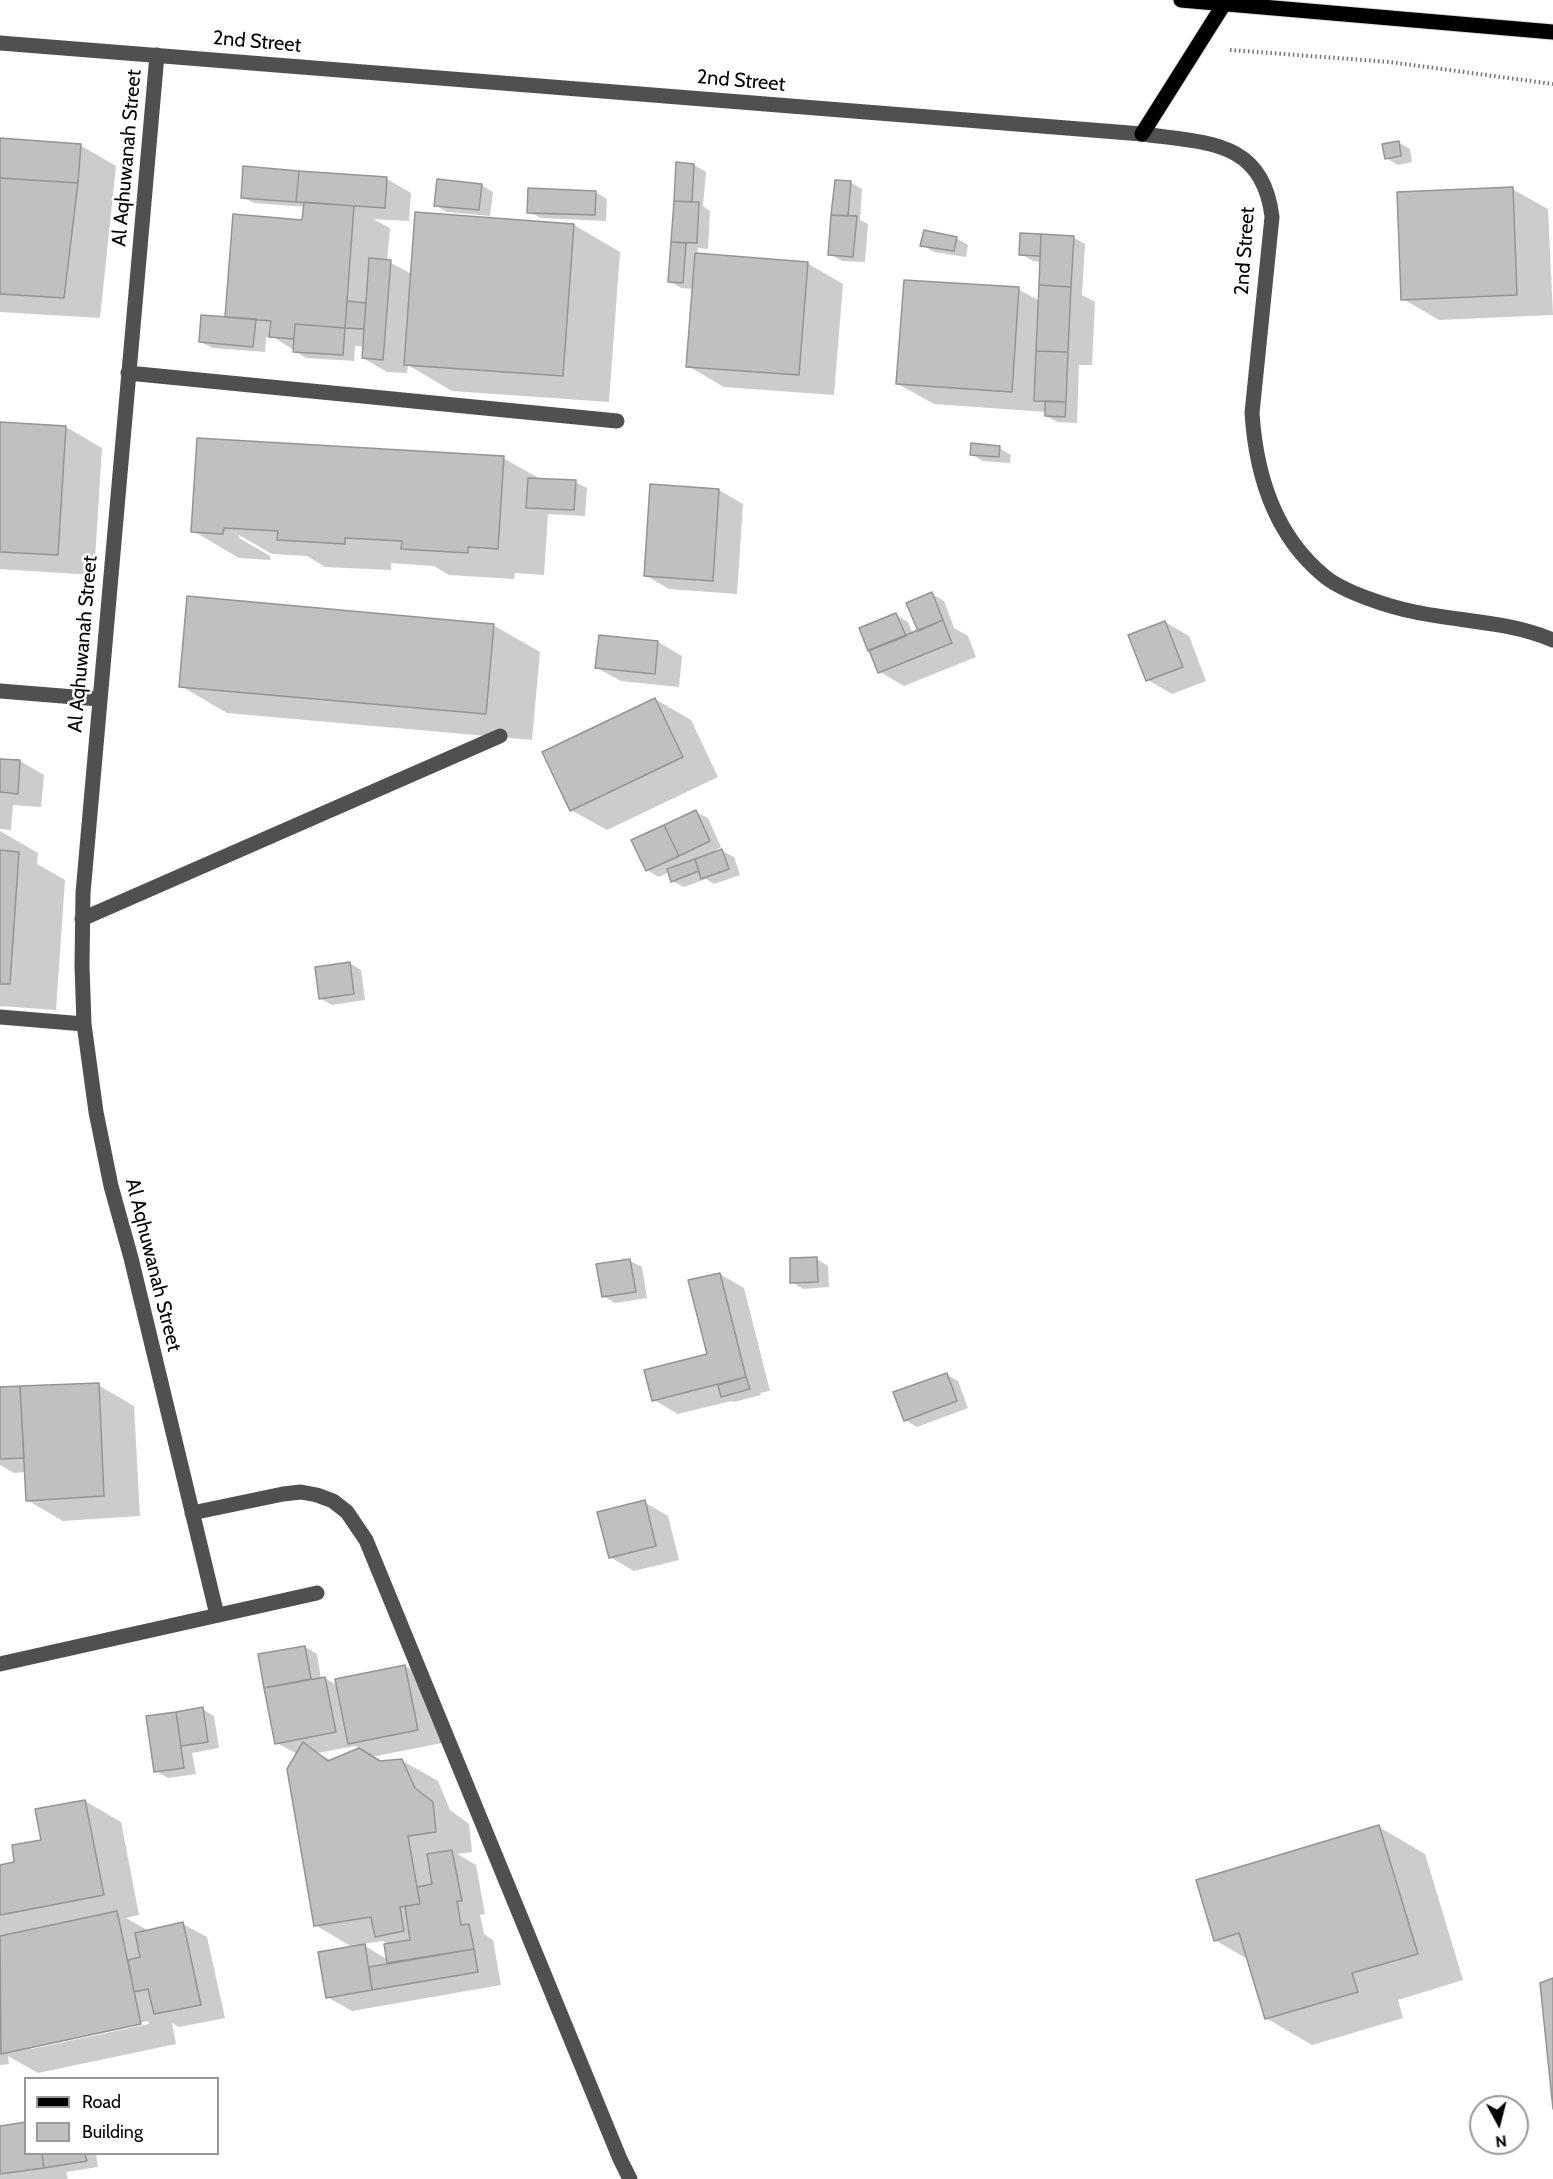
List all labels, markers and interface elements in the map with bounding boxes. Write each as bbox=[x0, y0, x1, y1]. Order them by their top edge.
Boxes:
street label: 2nd Street bbox=[212, 26, 302, 58]
street label: 2nd Street bbox=[696, 65, 786, 97]
street label: Al Aqhuwanah Street bbox=[107, 69, 147, 247]
street label: 2nd Street bbox=[1230, 206, 1260, 296]
street label: Al Aqhuwanah Street bbox=[63, 555, 103, 733]
street label: Al Aqhuwanah Street bbox=[120, 1176, 186, 1354]
legend bbox=[24, 2077, 219, 2155]
text: Road bbox=[82, 2091, 121, 2113]
north arrow bbox=[1469, 2095, 1529, 2155]
text: Building bbox=[82, 2121, 143, 2143]
text: N bbox=[1494, 2131, 1508, 2151]

